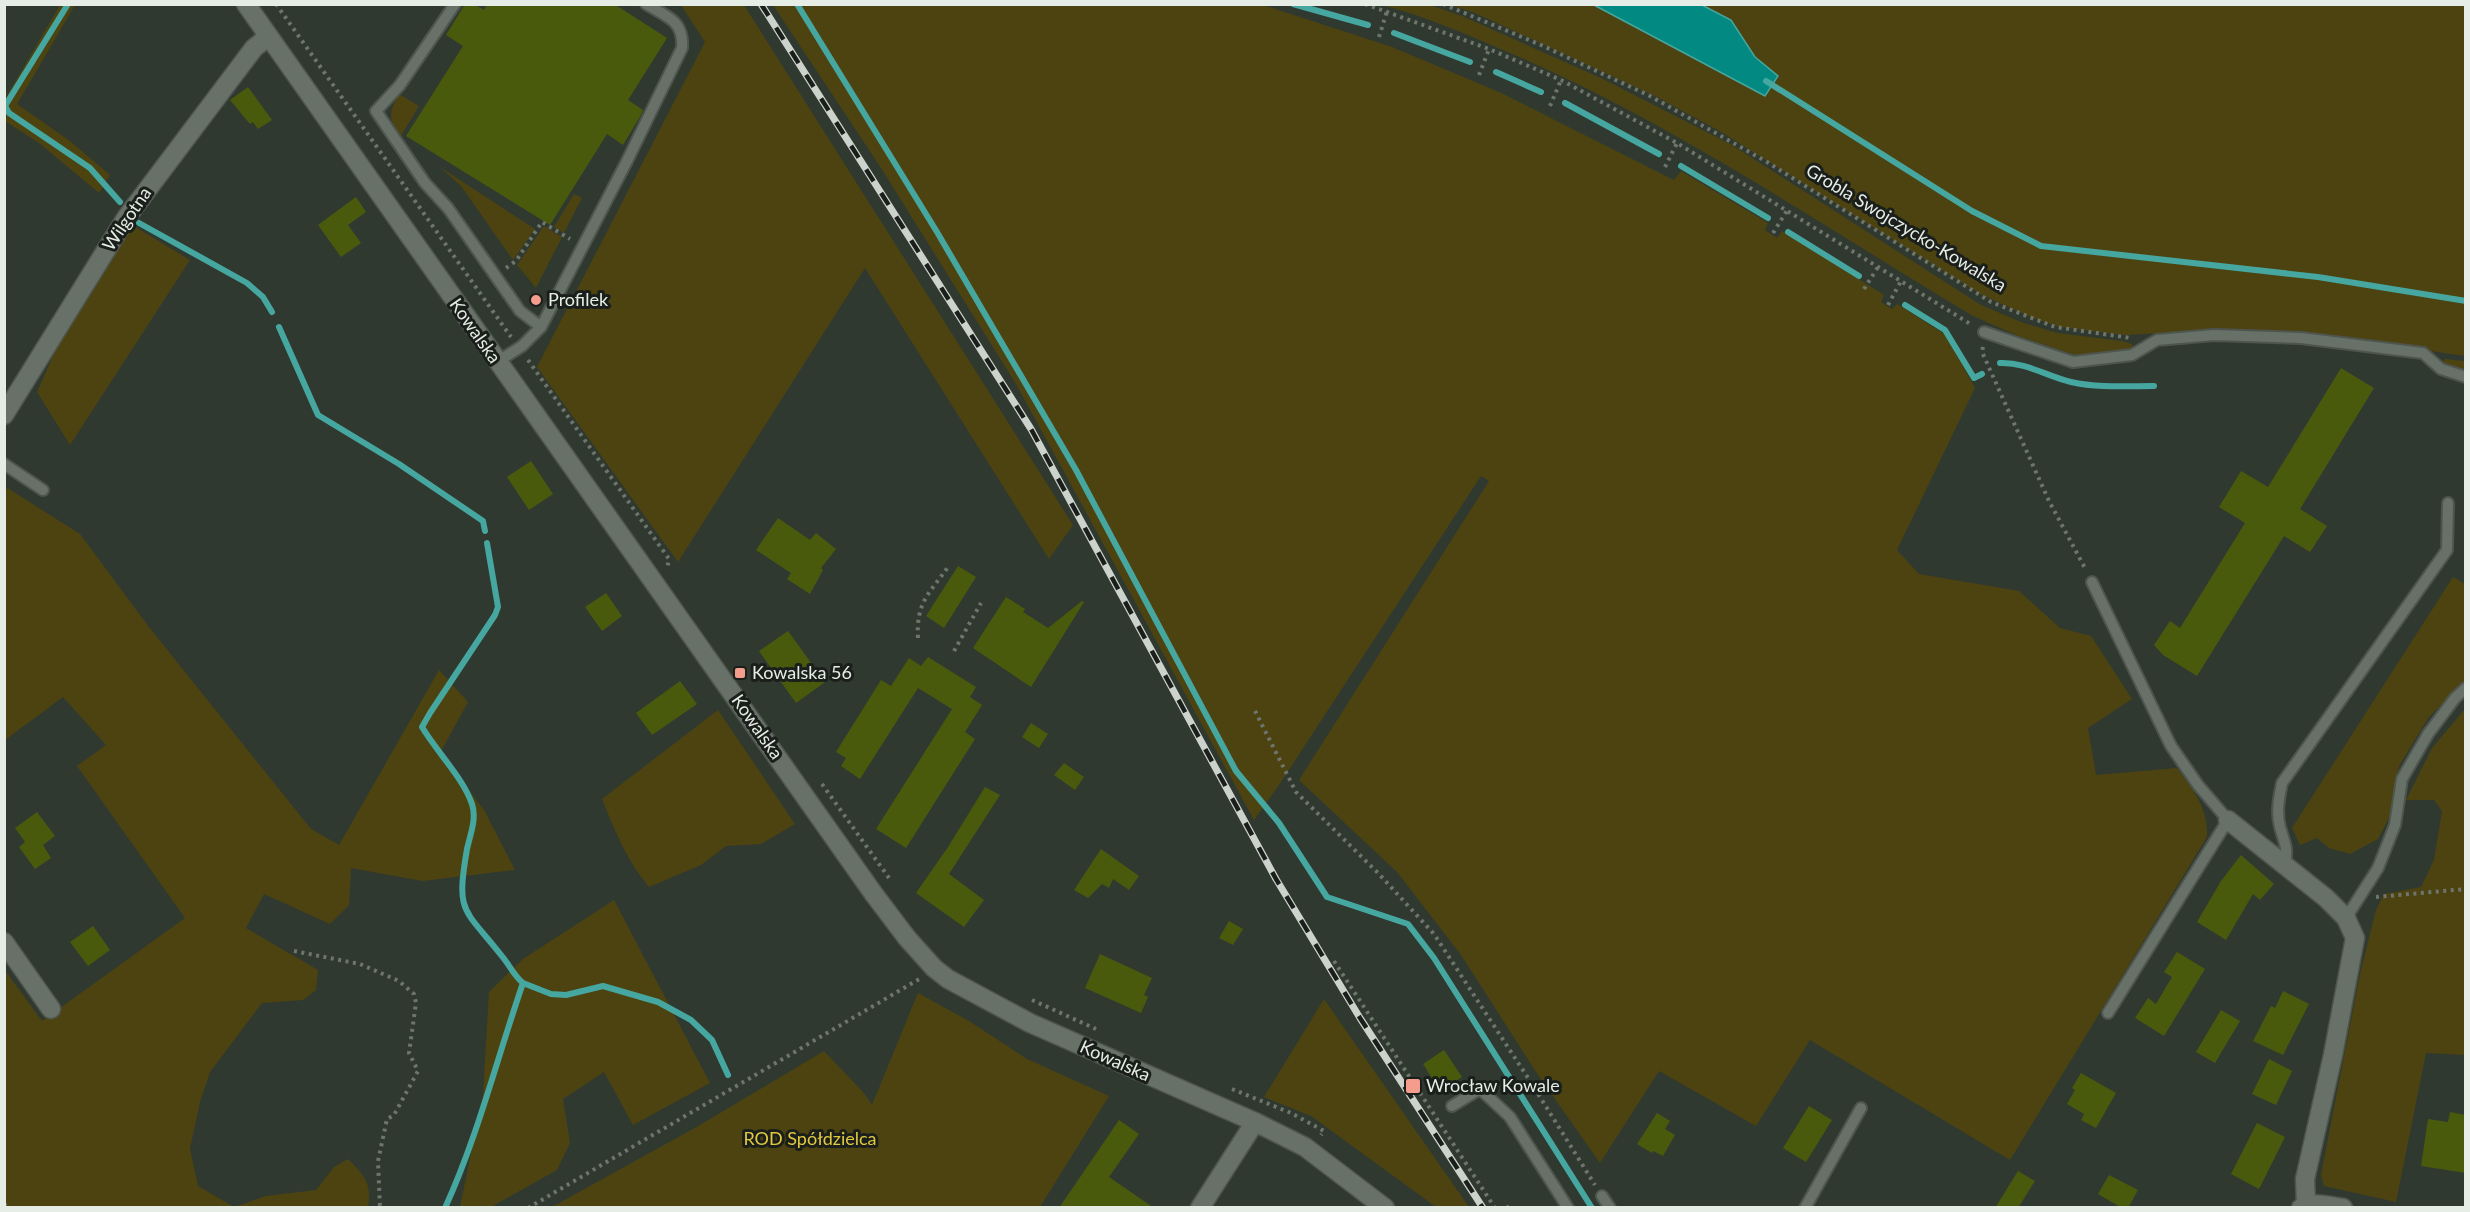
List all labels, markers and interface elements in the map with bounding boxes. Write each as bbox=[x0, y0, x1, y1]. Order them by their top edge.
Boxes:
street label: Grobla Swojczycko-Kowalska bbox=[1802, 159, 2011, 296]
street label: Wilgotna bbox=[97, 183, 155, 254]
place label: Profilek bbox=[548, 288, 609, 310]
marker: Profilek bbox=[529, 293, 543, 307]
street label: Kowalska bbox=[445, 294, 506, 367]
place label: Kowalska 56 bbox=[752, 661, 852, 683]
marker: Kowalska 56 bbox=[733, 666, 747, 680]
street label: Kowalska bbox=[727, 690, 788, 763]
street label: Kowalska bbox=[1077, 1035, 1154, 1085]
place label: Wrocław Kowale bbox=[1426, 1074, 1560, 1096]
marker: Wrocław Kowale bbox=[1404, 1077, 1422, 1095]
park label: ROD Spółdzielca bbox=[743, 1127, 877, 1149]

